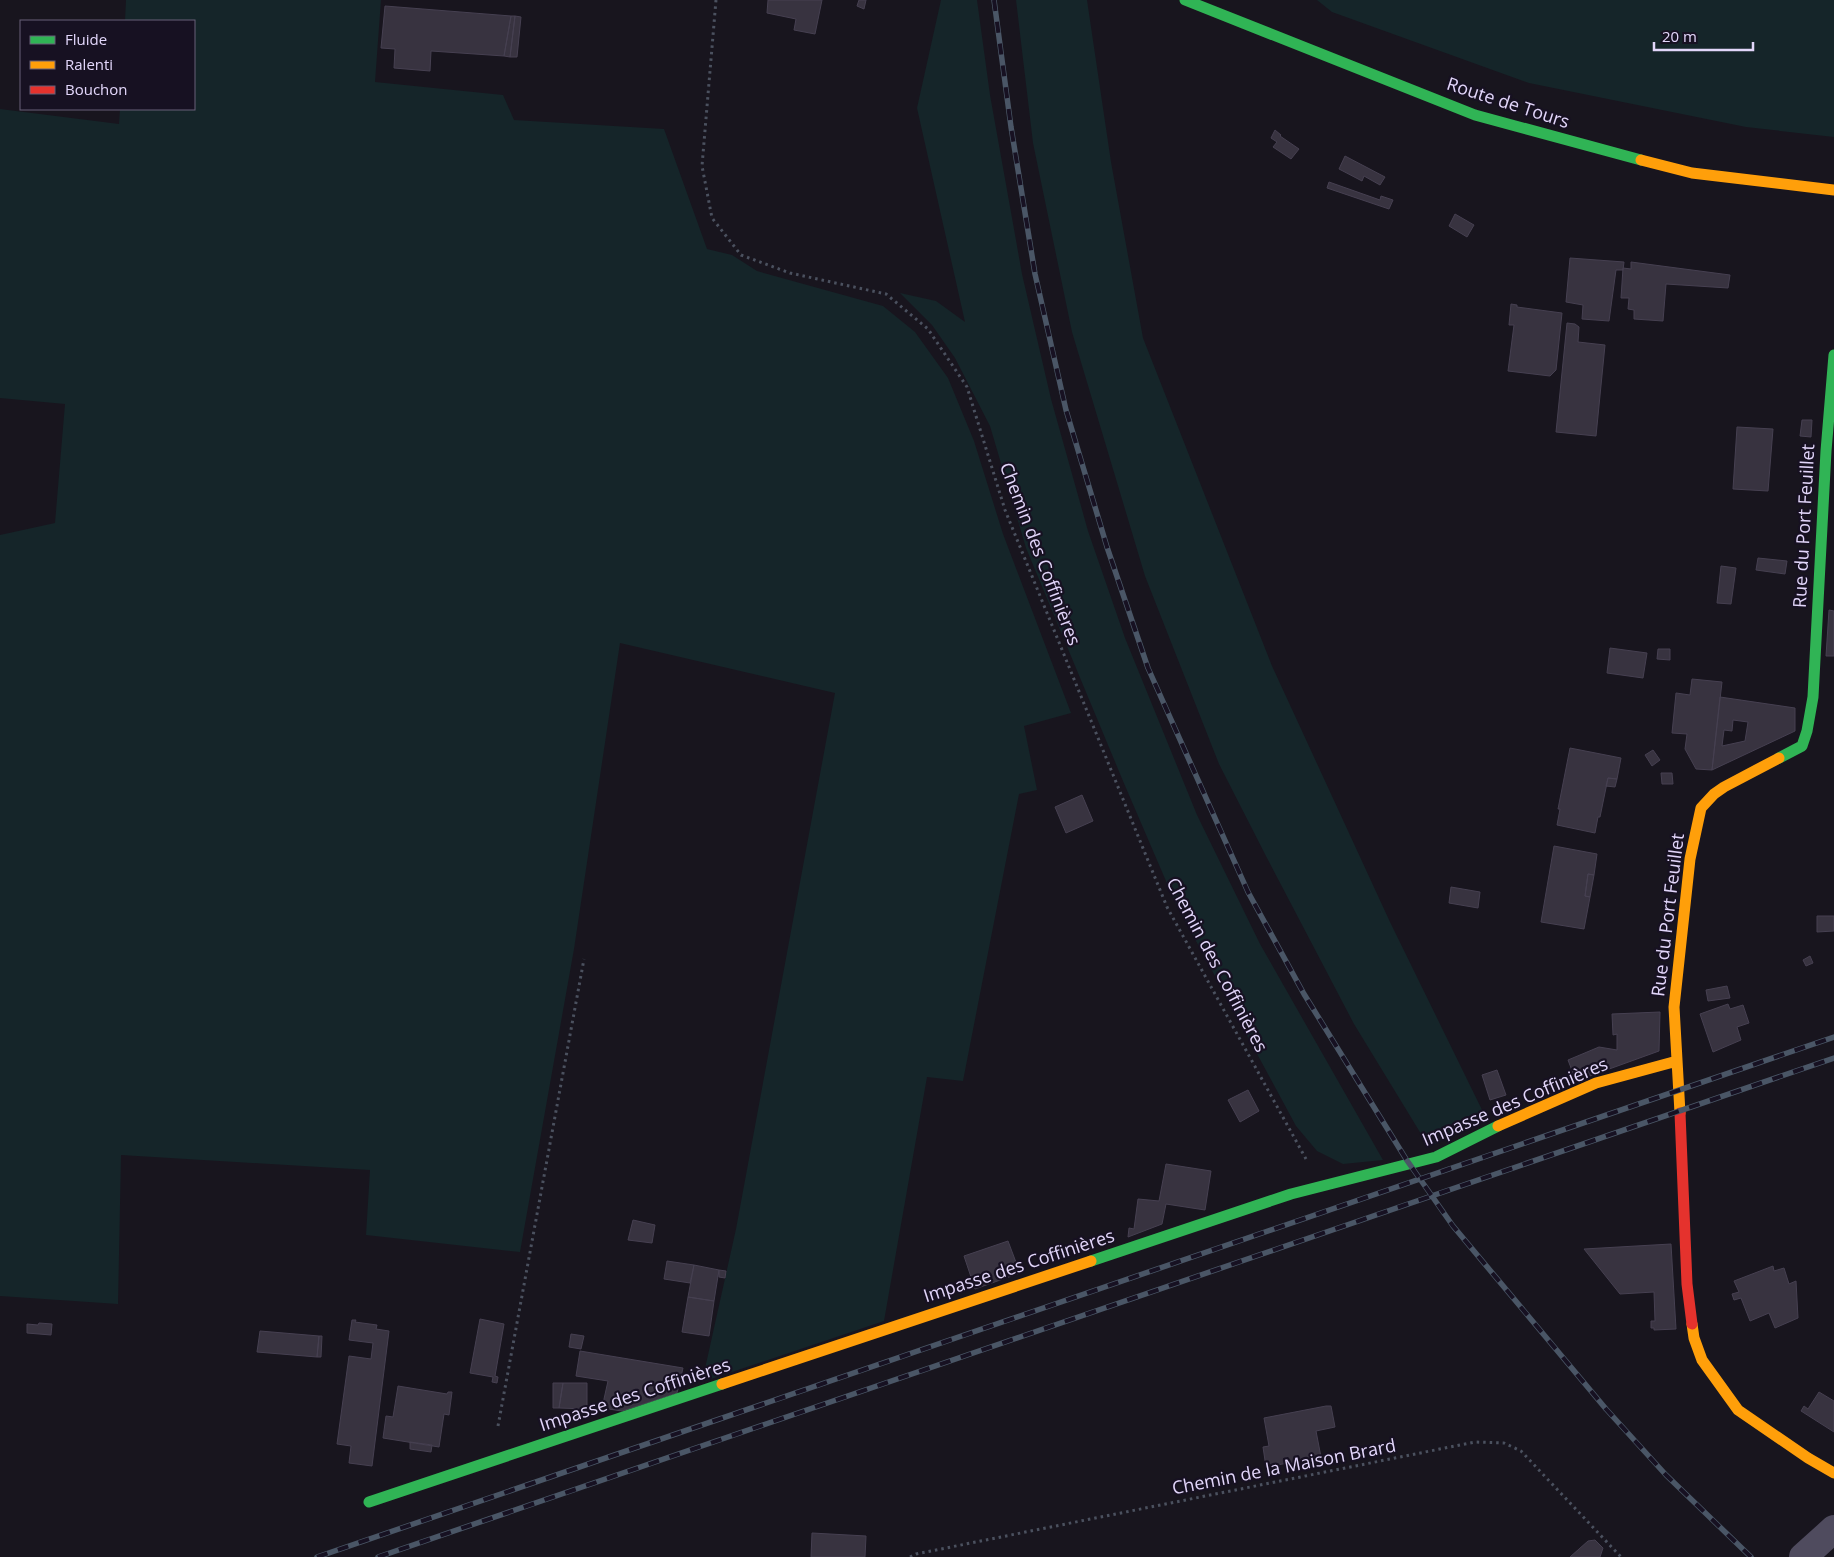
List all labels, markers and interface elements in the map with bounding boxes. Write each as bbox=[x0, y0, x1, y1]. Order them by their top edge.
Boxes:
legend bbox=[20, 20, 195, 110]
scale bar bbox=[1654, 20, 1753, 52]
text: 20 m bbox=[1662, 26, 1697, 46]
text: Fluide bbox=[65, 29, 107, 49]
text: Ralenti bbox=[65, 54, 113, 74]
street label: Route de Tours bbox=[1444, 71, 1573, 133]
text: Bouchon bbox=[65, 79, 128, 99]
street label: Rue du Port Feuillet bbox=[1787, 443, 1819, 609]
street label: Chemin des Coffinières bbox=[995, 459, 1087, 649]
street label: Rue du Port Feuillet bbox=[1645, 832, 1689, 998]
street label: Chemin des Coffinières bbox=[1162, 873, 1274, 1056]
street label: Impasse des Coffinières bbox=[1418, 1051, 1611, 1151]
street label: Impasse des Coffinières bbox=[920, 1223, 1117, 1307]
street label: Impasse des Coffinières bbox=[536, 1352, 733, 1436]
street label: Chemin de la Maison Brard bbox=[1170, 1433, 1398, 1500]

